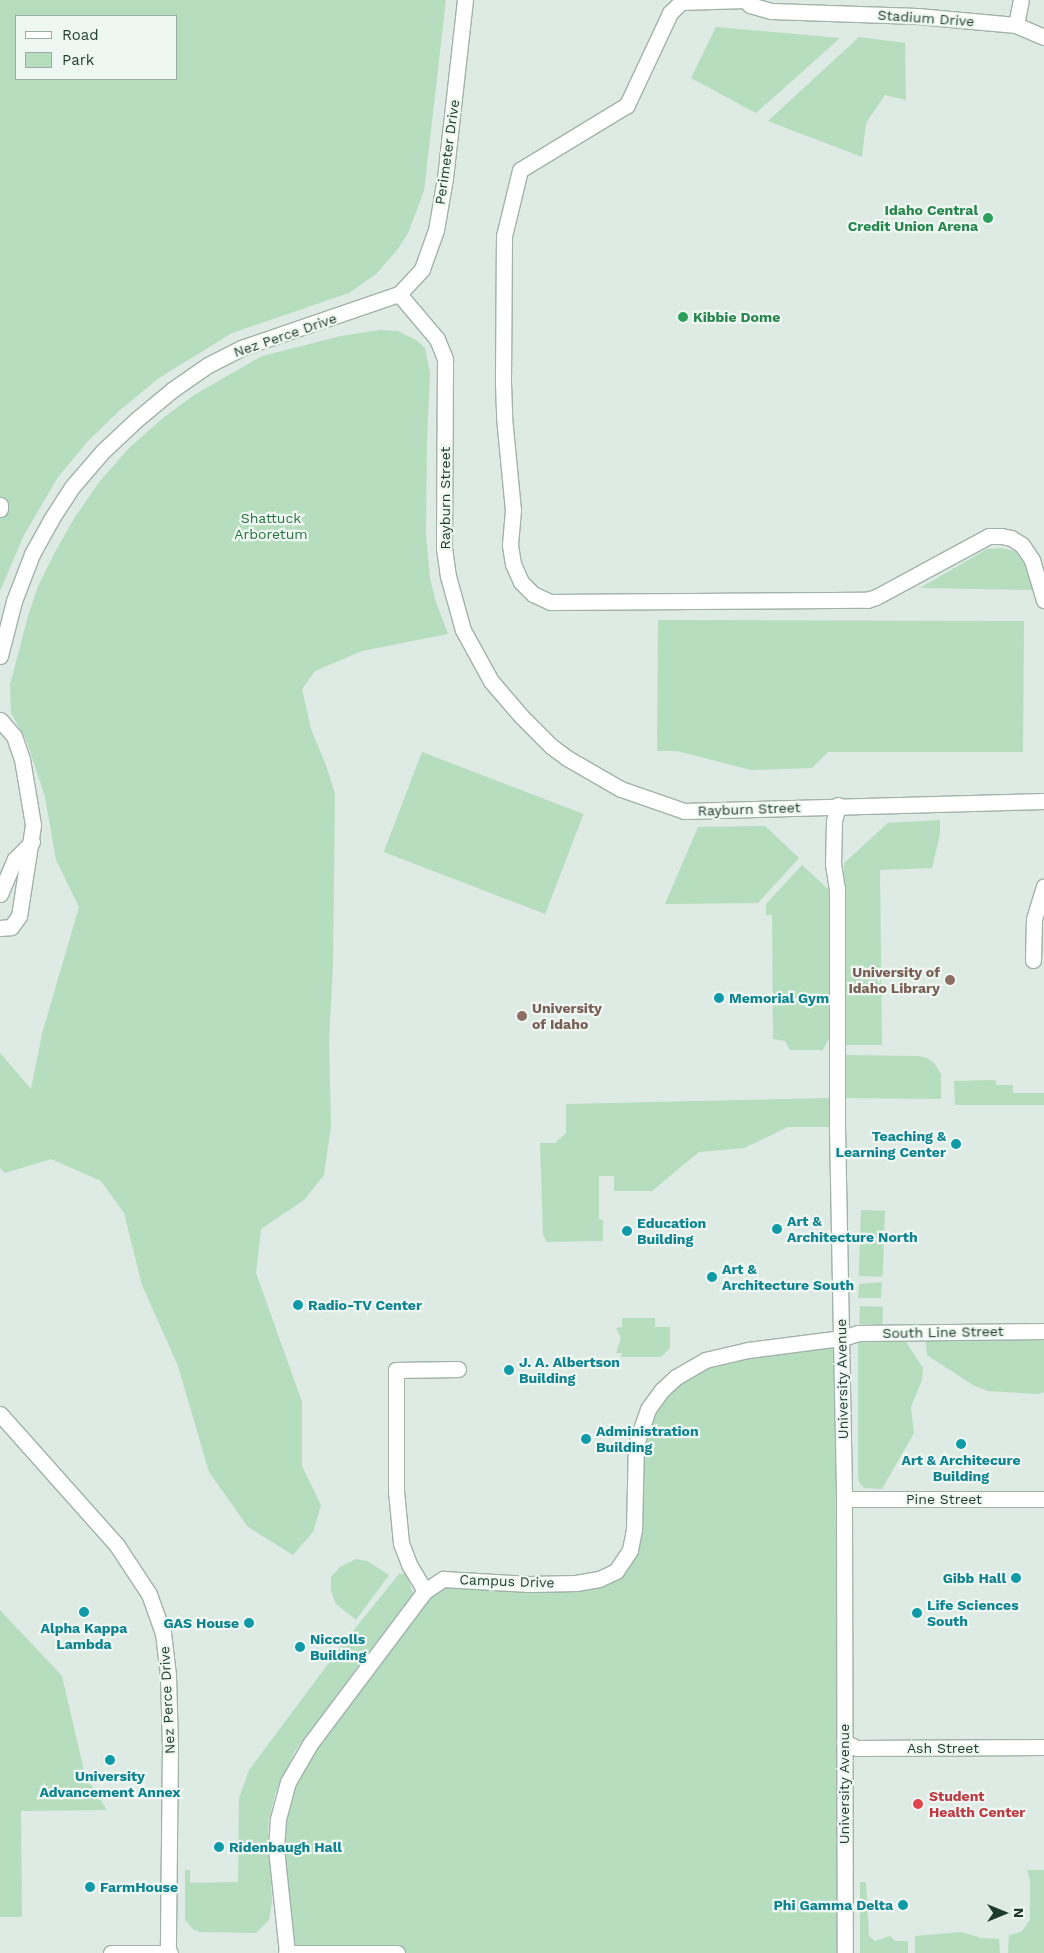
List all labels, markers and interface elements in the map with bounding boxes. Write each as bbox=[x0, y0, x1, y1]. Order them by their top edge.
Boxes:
street label: Stadium Drive bbox=[877, 6, 975, 30]
legend bbox=[15, 15, 178, 80]
text: Road bbox=[62, 26, 99, 44]
text: Park bbox=[62, 51, 94, 69]
street label: Perimeter Drive bbox=[431, 98, 463, 206]
place label: Idaho Central Credit Union Arena bbox=[847, 202, 978, 234]
marker: Idaho Central Credit Union Arena bbox=[982, 212, 994, 224]
street label: Nez Perce Drive bbox=[231, 309, 339, 361]
place label: Kibbie Dome bbox=[693, 309, 780, 325]
marker: Kibbie Dome bbox=[677, 311, 689, 323]
street label: Rayburn Street bbox=[437, 447, 453, 549]
park label: Shattuck Arboretum bbox=[234, 510, 308, 542]
street label: Rayburn Street bbox=[697, 799, 801, 819]
place label: University of Idaho Library bbox=[848, 964, 940, 996]
marker: University of Idaho Library bbox=[944, 974, 956, 986]
place label: Memorial Gym bbox=[729, 990, 829, 1006]
marker: Memorial Gym bbox=[713, 992, 725, 1004]
place label: University of Idaho bbox=[532, 1000, 602, 1032]
marker: University of Idaho bbox=[516, 1010, 528, 1022]
place label: Teaching & Learning Center bbox=[836, 1128, 946, 1160]
marker: Teaching & Learning Center bbox=[950, 1138, 962, 1150]
place label: Art & Architecture North bbox=[787, 1213, 918, 1246]
place label: Education Building bbox=[637, 1215, 706, 1248]
marker: Art & Architecture North bbox=[771, 1223, 783, 1235]
marker: Education Building bbox=[621, 1225, 633, 1237]
place label: Art & Architecture South bbox=[722, 1261, 854, 1294]
marker: Art & Architecture South bbox=[706, 1271, 718, 1283]
place label: Radio-TV Center bbox=[308, 1297, 422, 1313]
marker: Radio-TV Center bbox=[292, 1299, 304, 1311]
street label: University Avenue bbox=[833, 1318, 851, 1440]
street label: South Line Street bbox=[882, 1323, 1004, 1341]
place label: J. A. Albertson Building bbox=[519, 1354, 621, 1386]
marker: J. A. Albertson Building bbox=[503, 1364, 515, 1376]
place label: Administration Building bbox=[596, 1423, 699, 1455]
marker: Administration Building bbox=[580, 1433, 592, 1445]
marker: Art & Architecure Building bbox=[955, 1438, 967, 1450]
place label: Art & Architecure Building bbox=[901, 1452, 1021, 1484]
street label: Pine Street bbox=[906, 1491, 982, 1507]
place label: Gibb Hall bbox=[943, 1570, 1006, 1586]
street label: Campus Drive bbox=[459, 1571, 555, 1591]
marker: Gibb Hall bbox=[1010, 1572, 1022, 1584]
place label: Life Sciences South bbox=[927, 1597, 1019, 1630]
marker: Alpha Kappa Lambda bbox=[78, 1606, 90, 1618]
marker: Life Sciences South bbox=[911, 1607, 923, 1619]
place label: GAS House bbox=[163, 1615, 239, 1631]
marker: GAS House bbox=[243, 1617, 255, 1629]
place label: Alpha Kappa Lambda bbox=[41, 1620, 127, 1652]
place label: Niccolls Building bbox=[310, 1631, 366, 1664]
marker: Niccolls Building bbox=[294, 1641, 306, 1653]
street label: Nez Perce Drive bbox=[156, 1646, 178, 1754]
street label: University Avenue bbox=[836, 1723, 852, 1845]
street label: Ash Street bbox=[907, 1740, 979, 1756]
marker: University Advancement Annex bbox=[104, 1754, 116, 1766]
place label: University Advancement Annex bbox=[39, 1768, 181, 1800]
place label: Student Health Center bbox=[929, 1788, 1025, 1820]
marker: Student Health Center bbox=[911, 1797, 925, 1811]
place label: Ridenbaugh Hall bbox=[229, 1839, 342, 1855]
marker: Ridenbaugh Hall bbox=[213, 1841, 225, 1853]
place label: FarmHouse bbox=[100, 1879, 178, 1895]
marker: FarmHouse bbox=[84, 1881, 96, 1893]
north arrow bbox=[979, 1888, 1029, 1938]
place label: Phi Gamma Delta bbox=[773, 1897, 893, 1913]
marker: Phi Gamma Delta bbox=[897, 1899, 909, 1911]
text: N bbox=[1011, 1908, 1027, 1918]

